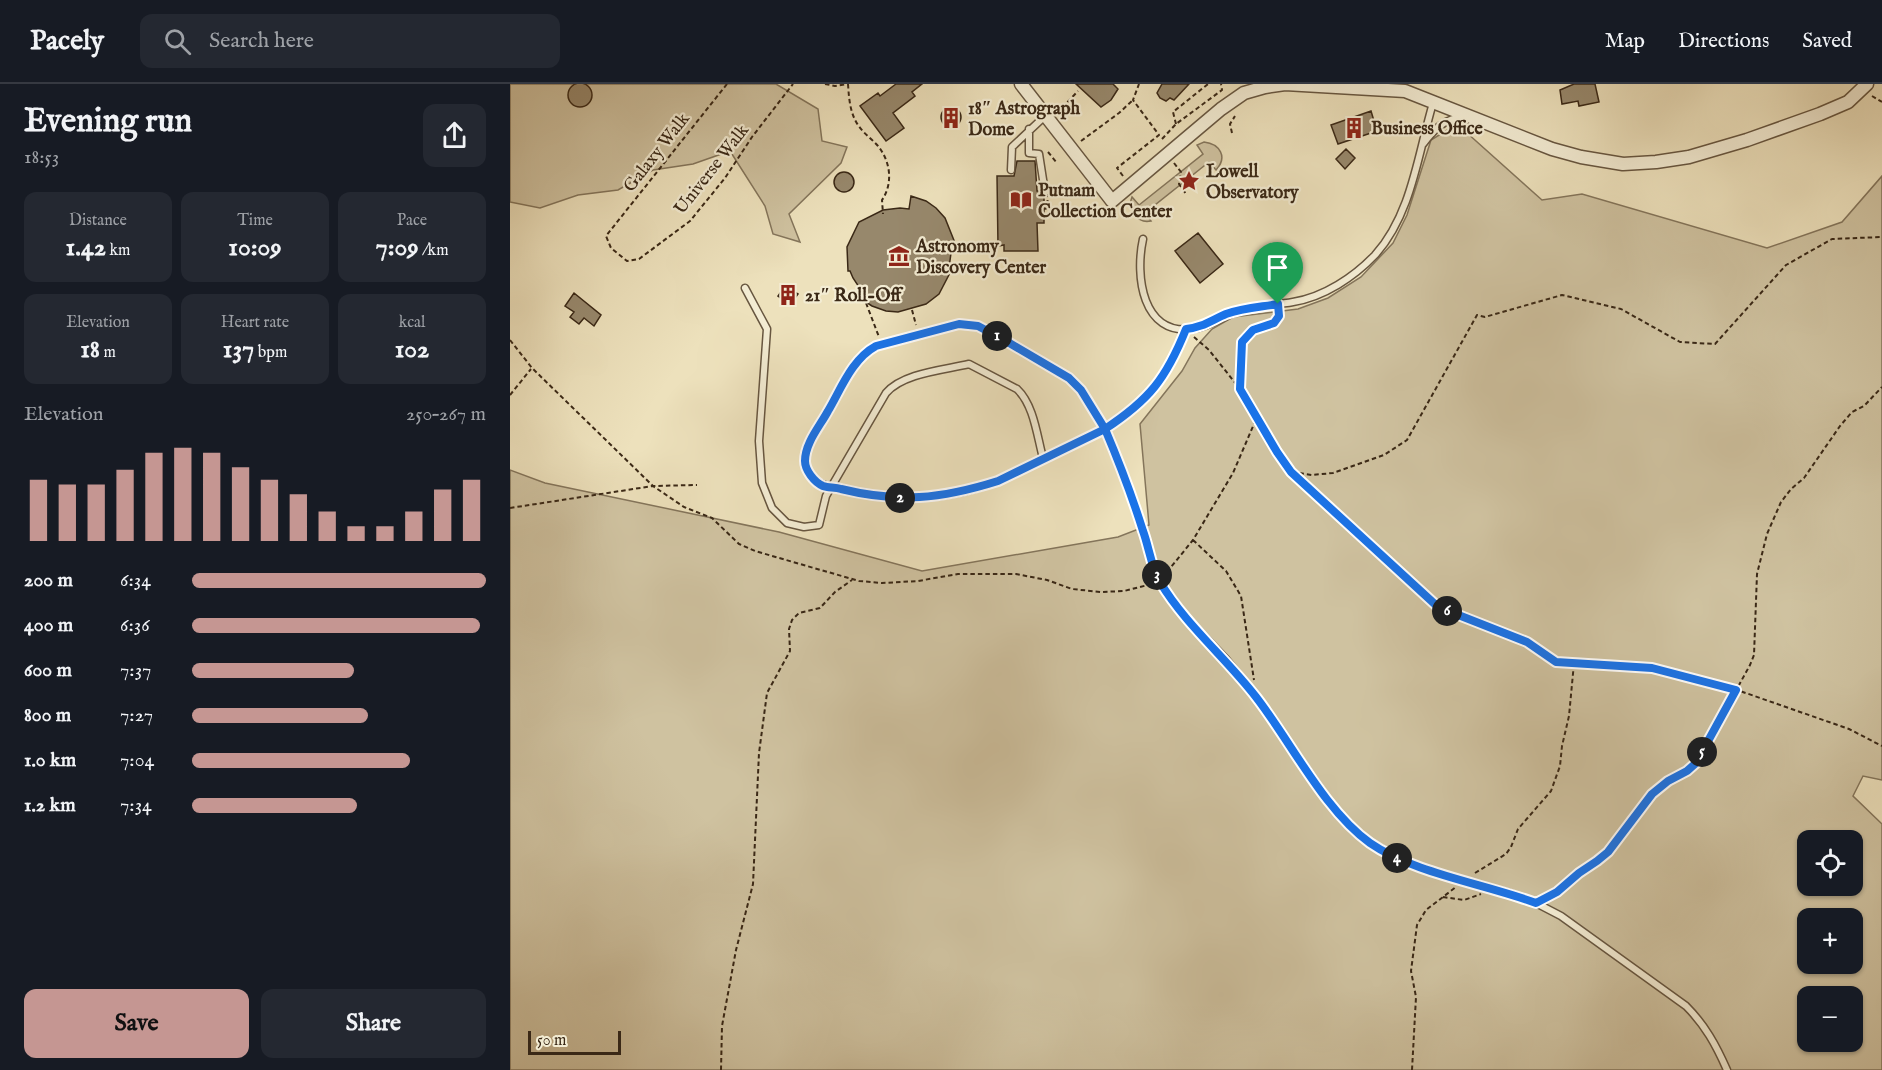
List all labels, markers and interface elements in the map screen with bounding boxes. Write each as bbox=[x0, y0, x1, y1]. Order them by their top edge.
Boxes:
search box bbox=[140, 14, 560, 68]
text: Pacely bbox=[30, 24, 104, 59]
icon: search bbox=[161, 25, 194, 58]
text: Search here bbox=[209, 27, 314, 55]
text: Map bbox=[1605, 28, 1645, 55]
text: Directions bbox=[1678, 28, 1769, 55]
text: Saved bbox=[1802, 28, 1852, 55]
place label: 18″ Astrograph Dome bbox=[968, 98, 1080, 142]
text: Evening run bbox=[24, 101, 192, 143]
button: share bbox=[423, 104, 486, 167]
building icon: 18″ Astrograph Dome bbox=[939, 106, 963, 130]
street label: Galaxy Walk bbox=[619, 108, 696, 197]
building icon: Business Office bbox=[1342, 116, 1366, 140]
place label: Business Office bbox=[1371, 118, 1484, 141]
street label: Universe Walk bbox=[670, 120, 755, 220]
text: 18:53 bbox=[24, 145, 59, 170]
place label: Lowell Observatory bbox=[1206, 161, 1300, 205]
place icon: Lowell Observatory bbox=[1177, 169, 1201, 193]
place label: Putnam Collection Center bbox=[1038, 180, 1172, 224]
library icon: Putnam Collection Center bbox=[1009, 188, 1033, 212]
text: Distance bbox=[69, 211, 127, 231]
text: Time bbox=[237, 211, 273, 231]
text: Pace bbox=[397, 211, 427, 231]
text: 1.42 bbox=[66, 231, 106, 264]
text: 10:09 bbox=[228, 231, 282, 264]
text: 7:09 bbox=[375, 231, 419, 264]
place label: Astronomy Discovery Center bbox=[915, 236, 1047, 280]
text: km bbox=[106, 241, 130, 261]
text: /km bbox=[419, 241, 449, 261]
pin bbox=[1252, 242, 1303, 304]
museum icon: Astronomy Discovery Center bbox=[887, 244, 911, 268]
icon: arrive bbox=[1261, 251, 1294, 284]
building icon: 21″ Roll-Off bbox=[776, 283, 800, 307]
place label: 21″ Roll-Off bbox=[805, 285, 903, 308]
text: Elevation bbox=[66, 313, 130, 333]
text: Heart rate bbox=[221, 313, 289, 333]
text: kcal bbox=[399, 313, 425, 333]
pin: 1 bbox=[982, 321, 1012, 351]
text: 1 bbox=[994, 326, 1000, 346]
text: 18 bbox=[80, 333, 100, 366]
text: 137 bbox=[223, 333, 254, 366]
text: 102 bbox=[395, 333, 429, 366]
text: m bbox=[100, 343, 116, 363]
text: bpm bbox=[254, 343, 287, 363]
text: Elevation bbox=[24, 402, 103, 427]
text: 250–267 m bbox=[406, 402, 486, 427]
pin: 2 bbox=[885, 483, 915, 513]
text: 2 bbox=[896, 488, 904, 508]
pin: 3 bbox=[1142, 560, 1172, 590]
text: 3 bbox=[1154, 565, 1160, 585]
text: 200 m bbox=[24, 568, 73, 593]
text: 6:34 bbox=[120, 568, 151, 593]
pin: 6 bbox=[1432, 596, 1462, 626]
text: 6 bbox=[1444, 601, 1450, 621]
text: 400 m bbox=[24, 613, 73, 638]
text: 6:36 bbox=[120, 613, 150, 638]
text: 600 m bbox=[24, 658, 72, 683]
text: 7:37 bbox=[120, 658, 151, 683]
text: 800 m bbox=[24, 703, 71, 728]
text: 7:27 bbox=[120, 703, 153, 728]
pin: 5 bbox=[1687, 737, 1717, 767]
text: 5 bbox=[1699, 742, 1705, 762]
text: 1.0 km bbox=[24, 748, 76, 773]
text: 7:04 bbox=[120, 748, 154, 773]
text: 1.2 km bbox=[24, 793, 76, 818]
text: 7:34 bbox=[120, 793, 152, 818]
map controls bbox=[1797, 830, 1863, 1052]
button: locate bbox=[1797, 830, 1863, 896]
pin: 4 bbox=[1382, 843, 1412, 873]
text: 4 bbox=[1393, 848, 1401, 868]
button: + bbox=[1797, 908, 1863, 974]
button: − bbox=[1797, 986, 1863, 1052]
button: Save bbox=[24, 989, 249, 1058]
button: Share bbox=[261, 989, 486, 1058]
scale bar bbox=[528, 1028, 621, 1056]
text: 50 m bbox=[537, 1031, 566, 1051]

